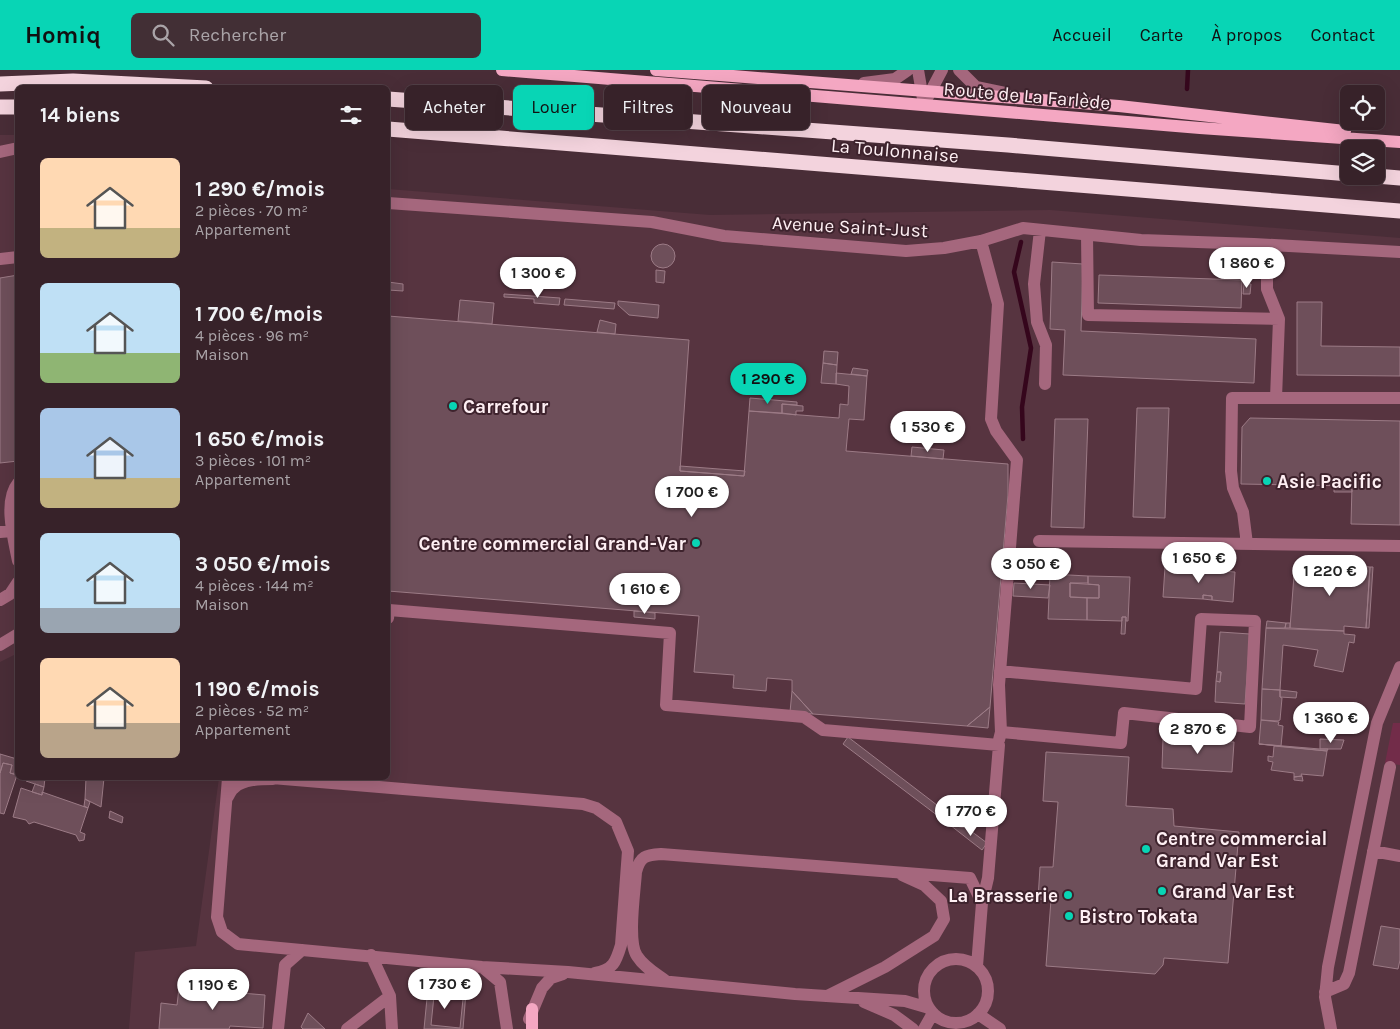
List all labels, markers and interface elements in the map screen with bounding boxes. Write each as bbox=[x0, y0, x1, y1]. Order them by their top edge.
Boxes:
search box bbox=[131, 13, 481, 58]
text: Homiq bbox=[25, 21, 101, 49]
icon: search bbox=[149, 21, 177, 49]
text: Rechercher bbox=[189, 24, 286, 46]
text: Accueil bbox=[1052, 24, 1112, 46]
text: Carte bbox=[1140, 24, 1183, 46]
text: À propos bbox=[1211, 24, 1283, 46]
text: Contact bbox=[1311, 24, 1375, 46]
street label: Route de La Farlède bbox=[943, 78, 1111, 114]
chip: Acheter bbox=[405, 85, 503, 130]
chip: Louer bbox=[513, 85, 594, 130]
chip: Filtres bbox=[604, 85, 692, 130]
chip: Nouveau bbox=[702, 85, 810, 130]
map controls bbox=[1340, 85, 1385, 185]
button: locate bbox=[1340, 85, 1385, 130]
icon: filters bbox=[337, 101, 365, 129]
text: 14 biens bbox=[40, 103, 120, 127]
street label: La Toulonnaise bbox=[830, 134, 960, 168]
button: layers bbox=[1340, 140, 1385, 185]
text: 1 290 €/mois bbox=[195, 177, 325, 201]
icon: home bbox=[80, 178, 140, 238]
text: 2 pièces · 70 m² bbox=[195, 201, 308, 220]
street label: Avenue Saint-Just bbox=[771, 212, 929, 242]
text: Appartement bbox=[195, 220, 291, 239]
pin: 1 860 € bbox=[1201, 246, 1293, 289]
text: 1 860 € bbox=[1220, 253, 1274, 272]
pin: 1 300 € bbox=[492, 256, 584, 299]
text: 1 300 € bbox=[511, 263, 565, 282]
text: 1 700 €/mois bbox=[195, 302, 323, 326]
icon: home bbox=[80, 303, 140, 363]
text: 4 pièces · 96 m² bbox=[195, 326, 309, 345]
text: Maison bbox=[195, 345, 249, 364]
pin: 1 290 € bbox=[722, 362, 814, 405]
text: 1 290 € bbox=[741, 369, 795, 388]
place label: Carrefour bbox=[463, 396, 549, 418]
marker: Carrefour bbox=[447, 400, 459, 412]
pin: 1 530 € bbox=[882, 410, 974, 453]
text: 1 530 € bbox=[901, 417, 955, 436]
text: 1 650 €/mois bbox=[195, 427, 324, 451]
icon: home bbox=[80, 428, 140, 488]
text: 3 pièces · 101 m² bbox=[195, 451, 311, 470]
text: Appartement bbox=[195, 470, 291, 489]
place label: Asie Pacific bbox=[1277, 471, 1382, 493]
marker: Asie Pacific bbox=[1261, 475, 1273, 487]
pin: 1 700 € bbox=[646, 476, 738, 518]
text: 1 700 € bbox=[666, 482, 718, 501]
place label: Centre commercial Grand-Var bbox=[419, 533, 687, 555]
marker: Centre commercial Grand-Var bbox=[690, 537, 702, 549]
pin: 1 650 € bbox=[1153, 542, 1245, 584]
pin: 3 050 € bbox=[985, 548, 1077, 590]
text: 1 650 € bbox=[1172, 548, 1226, 567]
text: 3 050 €/mois bbox=[195, 552, 330, 576]
icon: home bbox=[80, 553, 140, 613]
text: 3 050 € bbox=[1002, 554, 1060, 573]
pin: 1 220 € bbox=[1284, 554, 1376, 597]
text: 1 220 € bbox=[1303, 561, 1357, 580]
pin: 1 610 € bbox=[599, 572, 691, 615]
text: 4 pièces · 144 m² bbox=[195, 576, 314, 595]
text: 1 610 € bbox=[620, 579, 670, 598]
text: Maison bbox=[195, 595, 249, 614]
text: 1 190 €/mois bbox=[195, 677, 320, 701]
icon: home bbox=[80, 678, 140, 738]
text: 2 pièces · 52 m² bbox=[195, 701, 309, 720]
pin: 1 360 € bbox=[1285, 702, 1377, 744]
text: 1 360 € bbox=[1304, 708, 1358, 727]
pin: 2 870 € bbox=[1152, 712, 1244, 755]
text: 2 870 € bbox=[1170, 719, 1226, 738]
text: Appartement bbox=[195, 720, 291, 739]
pin: 1 770 € bbox=[925, 794, 1017, 837]
text: 1 770 € bbox=[946, 801, 996, 820]
place label: Centre commercial Grand Var Est bbox=[1156, 828, 1327, 872]
marker: Centre commercial Grand Var Est bbox=[1140, 843, 1152, 855]
place label: Grand Var Est bbox=[1172, 881, 1294, 903]
place label: La Brasserie bbox=[948, 885, 1058, 907]
marker: Grand Var Est bbox=[1156, 885, 1168, 897]
marker: La Brasserie bbox=[1062, 889, 1074, 901]
place label: Bistro Tokata bbox=[1079, 906, 1198, 928]
marker: Bistro Tokata bbox=[1063, 910, 1075, 922]
pin: 1 190 € bbox=[167, 968, 259, 1011]
pin: 1 730 € bbox=[399, 968, 491, 1010]
text: 1 730 € bbox=[419, 974, 471, 993]
text: 1 190 € bbox=[188, 975, 238, 994]

